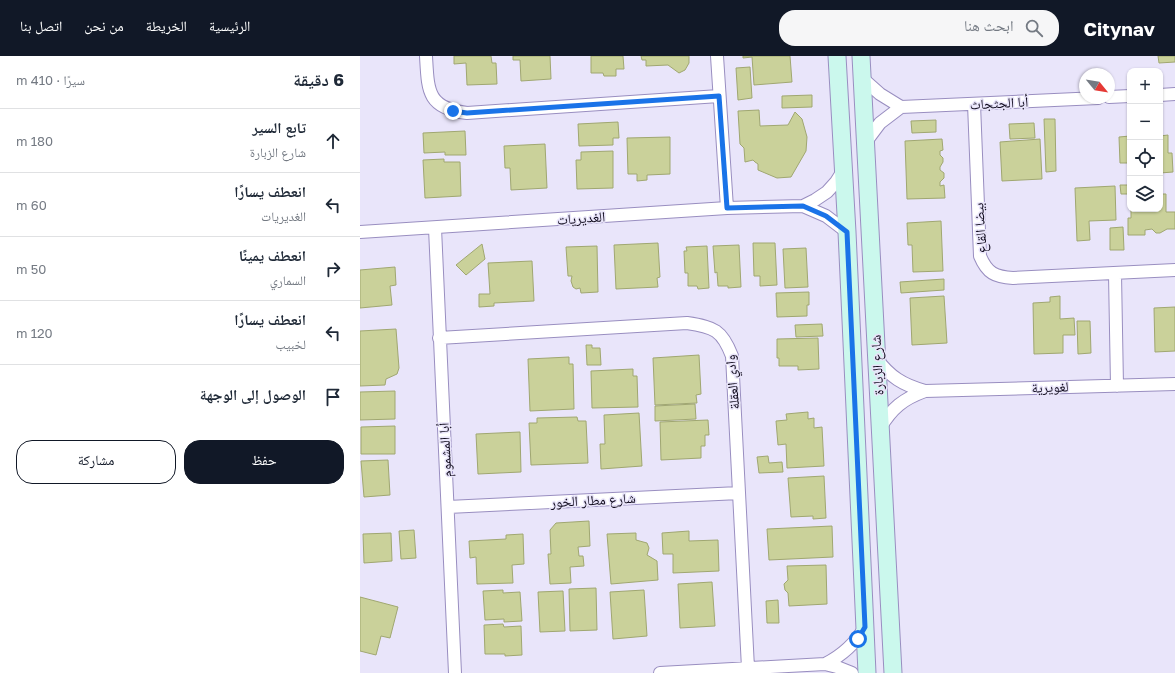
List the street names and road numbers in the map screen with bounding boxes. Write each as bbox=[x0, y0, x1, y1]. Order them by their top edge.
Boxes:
street label: أبا الجثجاث bbox=[969, 92, 1029, 113]
street label: بيضا القاع bbox=[969, 202, 992, 254]
street label: الغديريات bbox=[556, 207, 606, 229]
street label: شارع الزبارة bbox=[866, 334, 889, 396]
street label: وادي العقلة bbox=[721, 354, 746, 410]
street label: لغويرية bbox=[1031, 377, 1069, 397]
street label: أبا المشموم bbox=[435, 422, 456, 478]
street label: شارع مطار الخور bbox=[549, 489, 636, 512]

